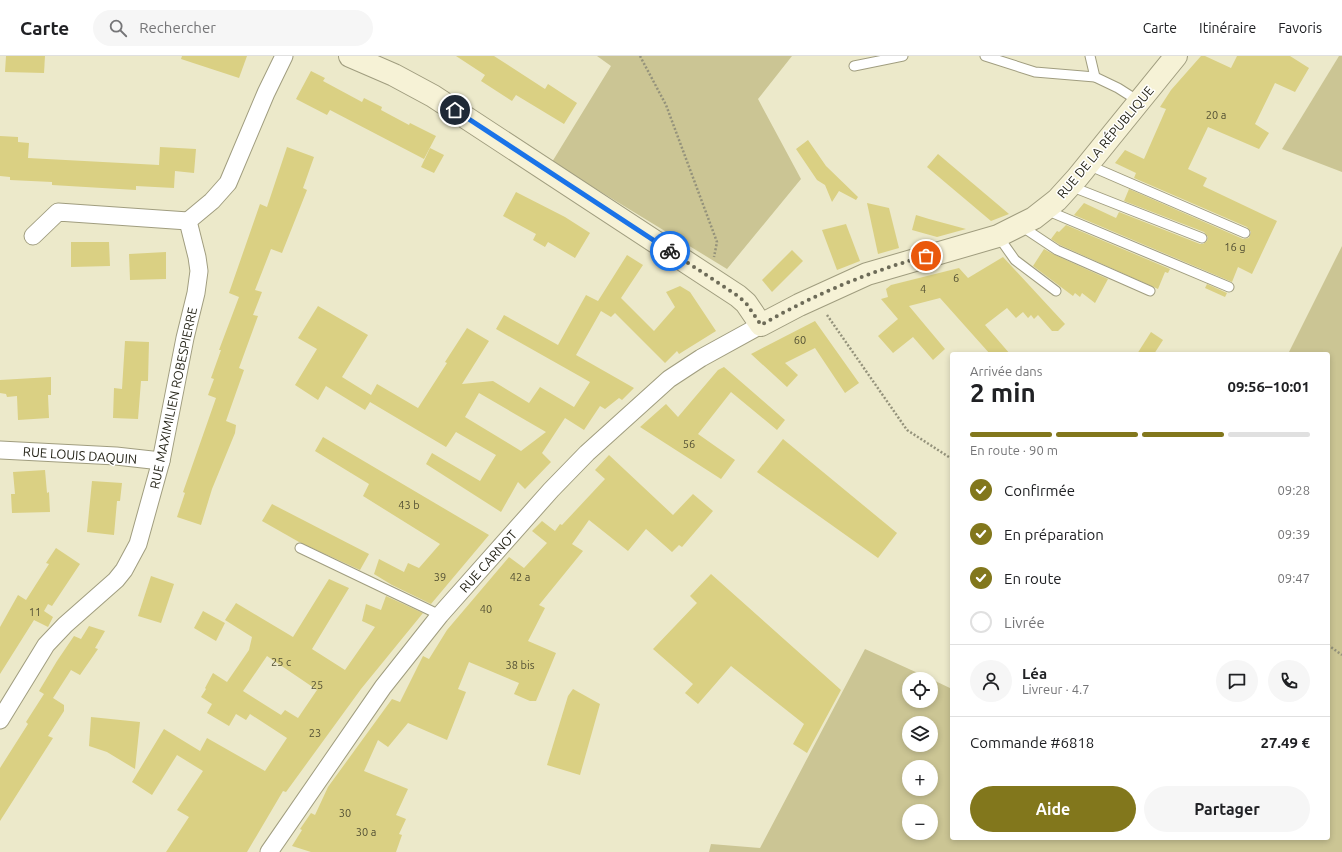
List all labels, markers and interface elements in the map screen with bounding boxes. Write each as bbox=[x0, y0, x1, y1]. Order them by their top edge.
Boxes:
search box bbox=[93, 10, 373, 46]
text: Carte bbox=[20, 17, 69, 39]
icon: search bbox=[107, 17, 129, 39]
text: Rechercher bbox=[139, 19, 216, 36]
text: Carte bbox=[1143, 20, 1177, 36]
text: Itinéraire bbox=[1199, 20, 1256, 36]
text: Favoris bbox=[1278, 20, 1322, 36]
street label: RUE DE LA RÉPUBLIQUE bbox=[1053, 83, 1157, 201]
pin bbox=[438, 93, 472, 127]
icon: home bbox=[444, 99, 466, 121]
house number: 20 a bbox=[1206, 109, 1226, 121]
courier bbox=[650, 231, 690, 271]
pin bbox=[909, 239, 943, 273]
icon: bike bbox=[659, 240, 681, 262]
house number: 16 g bbox=[1224, 241, 1246, 253]
icon: bag bbox=[915, 245, 937, 267]
house number: 6 bbox=[953, 272, 959, 284]
house number: 4 bbox=[920, 283, 926, 295]
street label: RUE MAXIMILIEN ROBESPIERRE bbox=[147, 306, 199, 490]
house number: 60 bbox=[794, 334, 806, 346]
text: Arrivée dans bbox=[970, 364, 1042, 378]
text: 2 min bbox=[970, 378, 1036, 407]
text: 09:56–10:01 bbox=[1227, 378, 1310, 395]
house number: 56 bbox=[683, 438, 695, 450]
text: En route · 90 m bbox=[970, 443, 1058, 457]
street label: RUE LOUIS DAQUIN bbox=[22, 444, 138, 467]
icon: check bbox=[970, 479, 992, 501]
text: Confirmée bbox=[1004, 482, 1075, 499]
text: 09:28 bbox=[1277, 483, 1310, 497]
house number: 43 b bbox=[398, 499, 420, 511]
icon: check bbox=[970, 523, 992, 545]
text: En préparation bbox=[1004, 526, 1104, 543]
street label: RUE CARNOT bbox=[457, 527, 519, 595]
text: 09:39 bbox=[1277, 527, 1310, 541]
icon: check bbox=[970, 567, 992, 589]
text: En route bbox=[1004, 570, 1062, 587]
house number: 39 bbox=[434, 571, 446, 583]
house number: 42 a bbox=[510, 571, 530, 583]
text: 09:47 bbox=[1277, 571, 1310, 585]
house number: 40 bbox=[480, 603, 492, 615]
house number: 11 bbox=[29, 606, 41, 618]
text: Livrée bbox=[1004, 614, 1045, 631]
house number: 25 c bbox=[271, 656, 291, 668]
house number: 38 bis bbox=[506, 659, 535, 671]
button: person bbox=[970, 660, 1012, 702]
button: chat bbox=[1216, 660, 1258, 702]
button: phone bbox=[1268, 660, 1310, 702]
text: Léa bbox=[1022, 665, 1047, 682]
map controls bbox=[902, 672, 938, 840]
button: locate bbox=[902, 672, 938, 708]
house number: 25 bbox=[311, 679, 323, 691]
text: Livreur · 4.7 bbox=[1022, 682, 1090, 696]
button: layers bbox=[902, 716, 938, 752]
house number: 23 bbox=[309, 727, 321, 739]
text: Commande #6818 bbox=[970, 734, 1094, 751]
text: 27.49 € bbox=[1260, 734, 1310, 751]
button: + bbox=[902, 760, 938, 796]
button: Aide bbox=[970, 786, 1136, 832]
button: Partager bbox=[1144, 786, 1310, 832]
button: − bbox=[902, 804, 938, 840]
house number: 30 bbox=[339, 807, 351, 819]
house number: 30 a bbox=[356, 826, 376, 838]

